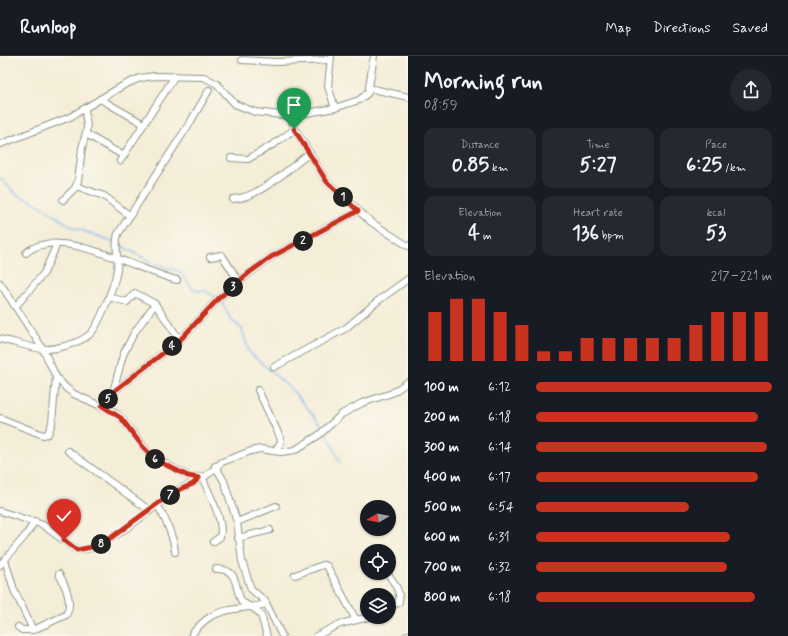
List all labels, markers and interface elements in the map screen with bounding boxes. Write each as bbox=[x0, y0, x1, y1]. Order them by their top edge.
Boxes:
text: Runloop bbox=[20, 15, 77, 40]
text: Map bbox=[605, 19, 631, 37]
text: Directions bbox=[653, 19, 711, 37]
text: Saved bbox=[733, 19, 768, 37]
text: Morning run bbox=[424, 68, 543, 96]
button: share bbox=[730, 69, 772, 111]
pin bbox=[277, 88, 311, 129]
icon: arrive bbox=[283, 94, 305, 116]
text: 08:59 bbox=[424, 97, 457, 114]
text: Distance bbox=[461, 138, 499, 152]
text: Time bbox=[586, 138, 610, 152]
text: Pace bbox=[705, 138, 727, 152]
text: 0.85 bbox=[452, 152, 489, 179]
text: 5:27 bbox=[579, 152, 617, 179]
text: 6:25 bbox=[686, 152, 722, 179]
text: km bbox=[489, 161, 508, 175]
text: /km bbox=[722, 161, 746, 175]
pin: 1 bbox=[333, 187, 353, 207]
text: 1 bbox=[341, 190, 345, 204]
text: Elevation bbox=[458, 206, 502, 220]
text: Heart rate bbox=[573, 206, 623, 220]
text: kcal bbox=[707, 206, 725, 220]
text: 4 bbox=[468, 220, 480, 247]
text: 136 bbox=[572, 220, 599, 247]
text: 53 bbox=[706, 220, 726, 247]
text: m bbox=[480, 229, 492, 243]
text: bpm bbox=[599, 229, 624, 243]
pin: 2 bbox=[293, 231, 313, 251]
text: 2 bbox=[300, 234, 306, 248]
text: Elevation bbox=[424, 268, 475, 285]
text: 217–221 m bbox=[711, 268, 772, 285]
pin: 3 bbox=[223, 277, 243, 297]
text: 3 bbox=[231, 280, 235, 294]
pin: 4 bbox=[162, 336, 182, 356]
text: 4 bbox=[169, 339, 175, 353]
text: 100 m bbox=[424, 379, 459, 396]
text: 6:12 bbox=[488, 379, 511, 396]
pin: 5 bbox=[98, 389, 118, 409]
text: 5 bbox=[105, 392, 111, 406]
text: 200 m bbox=[424, 409, 459, 426]
text: 6:18 bbox=[488, 409, 511, 426]
text: 300 m bbox=[424, 439, 459, 456]
text: 6:14 bbox=[488, 439, 512, 456]
pin: 6 bbox=[145, 449, 165, 469]
text: 6 bbox=[152, 452, 158, 466]
text: 400 m bbox=[424, 469, 461, 486]
text: 6:17 bbox=[488, 469, 510, 486]
pin: 7 bbox=[160, 485, 180, 505]
text: 7 bbox=[167, 488, 173, 502]
pin bbox=[47, 499, 81, 540]
text: 500 m bbox=[424, 499, 461, 516]
text: 6:54 bbox=[488, 499, 514, 516]
north arrow bbox=[360, 500, 396, 536]
map controls bbox=[360, 500, 396, 624]
icon: check bbox=[53, 505, 75, 527]
text: 600 m bbox=[424, 529, 460, 546]
text: 6:31 bbox=[488, 529, 510, 546]
pin: 8 bbox=[91, 534, 111, 554]
text: 8 bbox=[98, 537, 104, 551]
button: locate bbox=[360, 544, 396, 580]
text: 700 m bbox=[424, 559, 461, 576]
text: 6:32 bbox=[488, 559, 511, 576]
button: layers bbox=[360, 588, 396, 624]
text: 800 m bbox=[424, 589, 460, 606]
text: 6:18 bbox=[488, 589, 511, 606]

